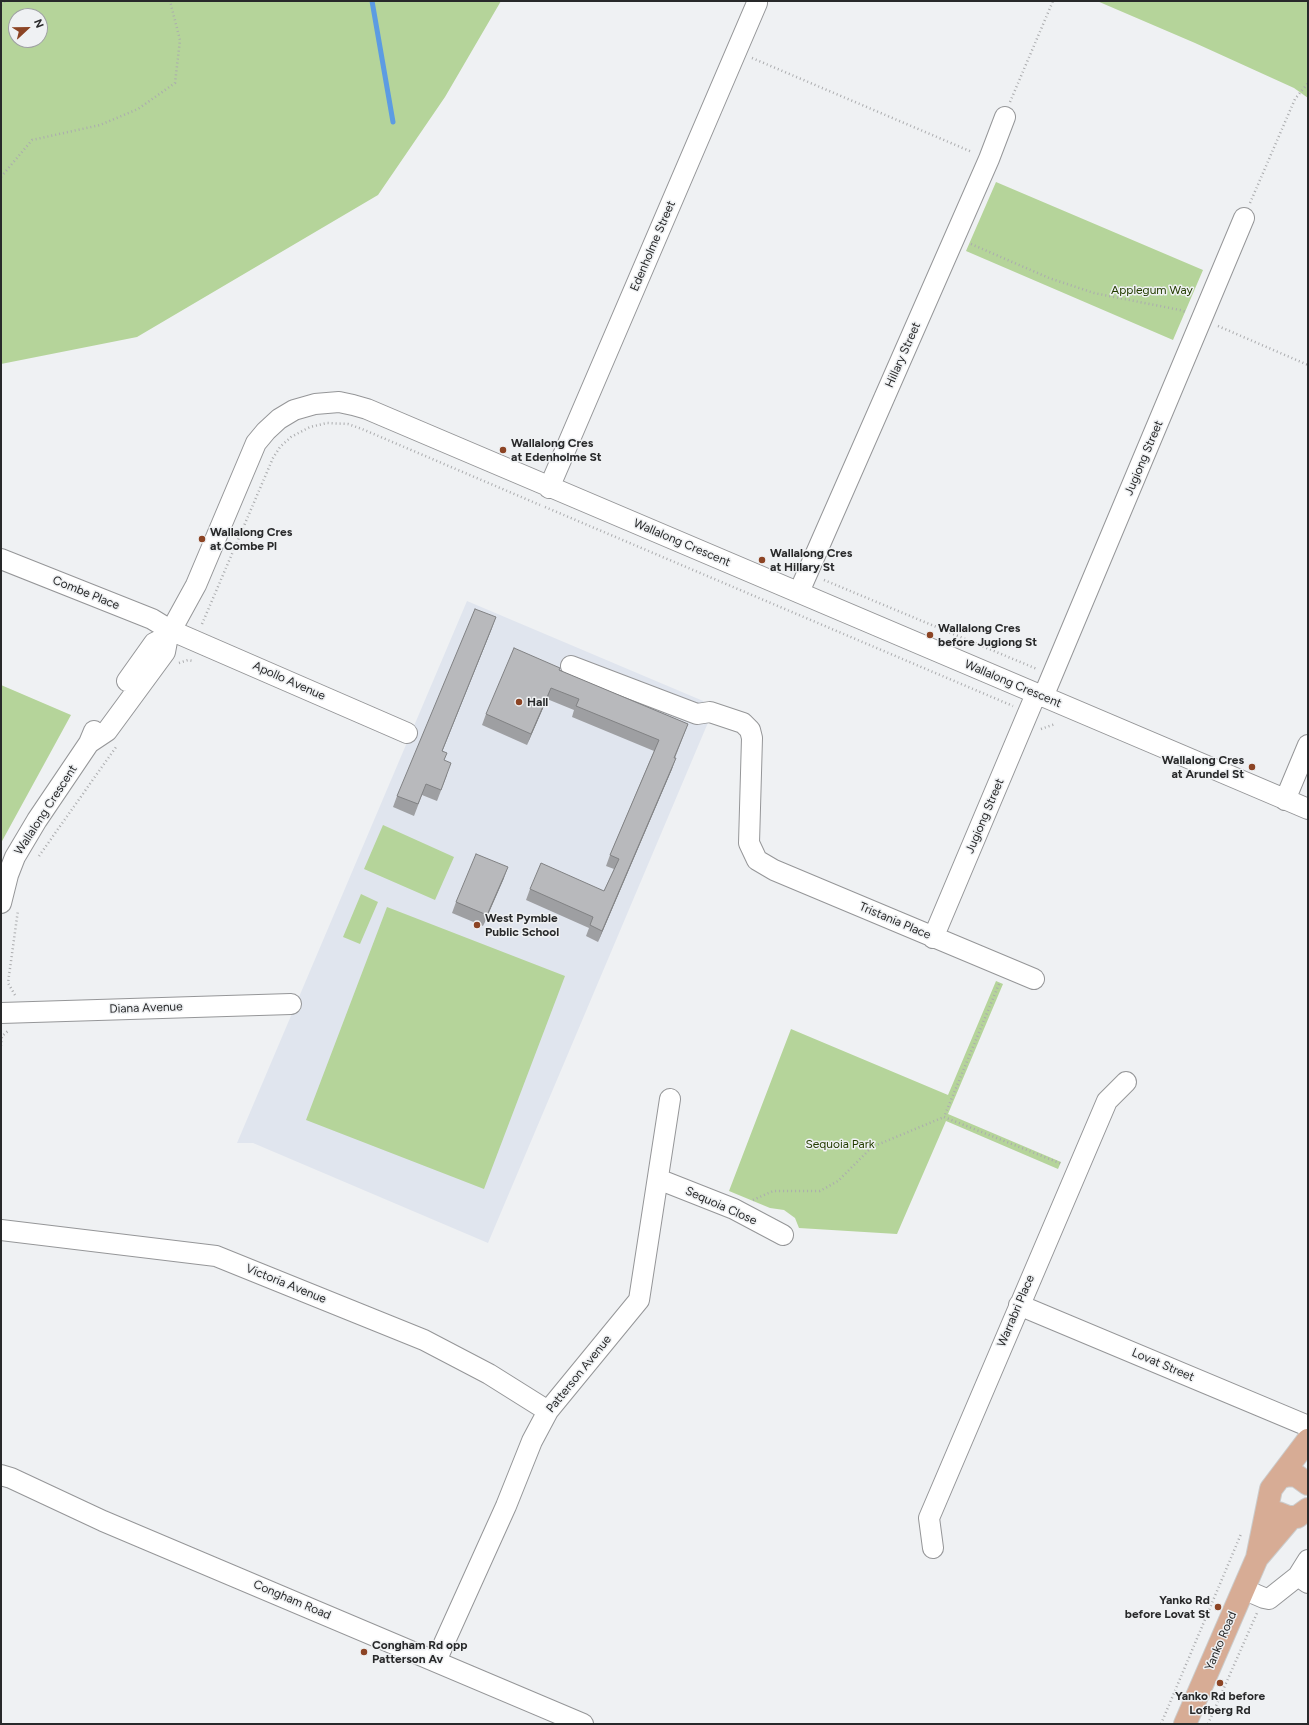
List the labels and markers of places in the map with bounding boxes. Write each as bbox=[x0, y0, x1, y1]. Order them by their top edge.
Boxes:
place label: Wallalong Cres at Edenholme St bbox=[511, 436, 602, 464]
marker: Wallalong Cres at Edenholme St bbox=[498, 445, 508, 455]
place label: Wallalong Cres at Combe Pl bbox=[210, 525, 292, 553]
marker: Wallalong Cres at Combe Pl bbox=[197, 534, 207, 544]
place label: Wallalong Cres at Hillary St bbox=[770, 546, 852, 574]
marker: Wallalong Cres at Hillary St bbox=[757, 555, 767, 565]
place label: Wallalong Cres before Jugiong St bbox=[938, 621, 1037, 649]
marker: Wallalong Cres before Jugiong St bbox=[925, 630, 935, 640]
place label: Hall bbox=[527, 695, 548, 709]
marker: Hall bbox=[514, 697, 524, 707]
place label: Wallalong Cres at Arundel St bbox=[1162, 753, 1244, 781]
marker: Wallalong Cres at Arundel St bbox=[1247, 762, 1257, 772]
place label: West Pymble Public School bbox=[485, 911, 559, 939]
marker: West Pymble Public School bbox=[472, 920, 482, 930]
place label: Yanko Rd before Lovat St bbox=[1125, 1593, 1210, 1621]
marker: Yanko Rd before Lovat St bbox=[1213, 1602, 1223, 1612]
place label: Congham Rd opp Patterson Av bbox=[372, 1638, 467, 1666]
marker: Congham Rd opp Patterson Av bbox=[359, 1647, 369, 1657]
marker: Yanko Rd before Lofberg Rd bbox=[1215, 1678, 1225, 1688]
place label: Yanko Rd before Lofberg Rd bbox=[1175, 1689, 1265, 1717]

